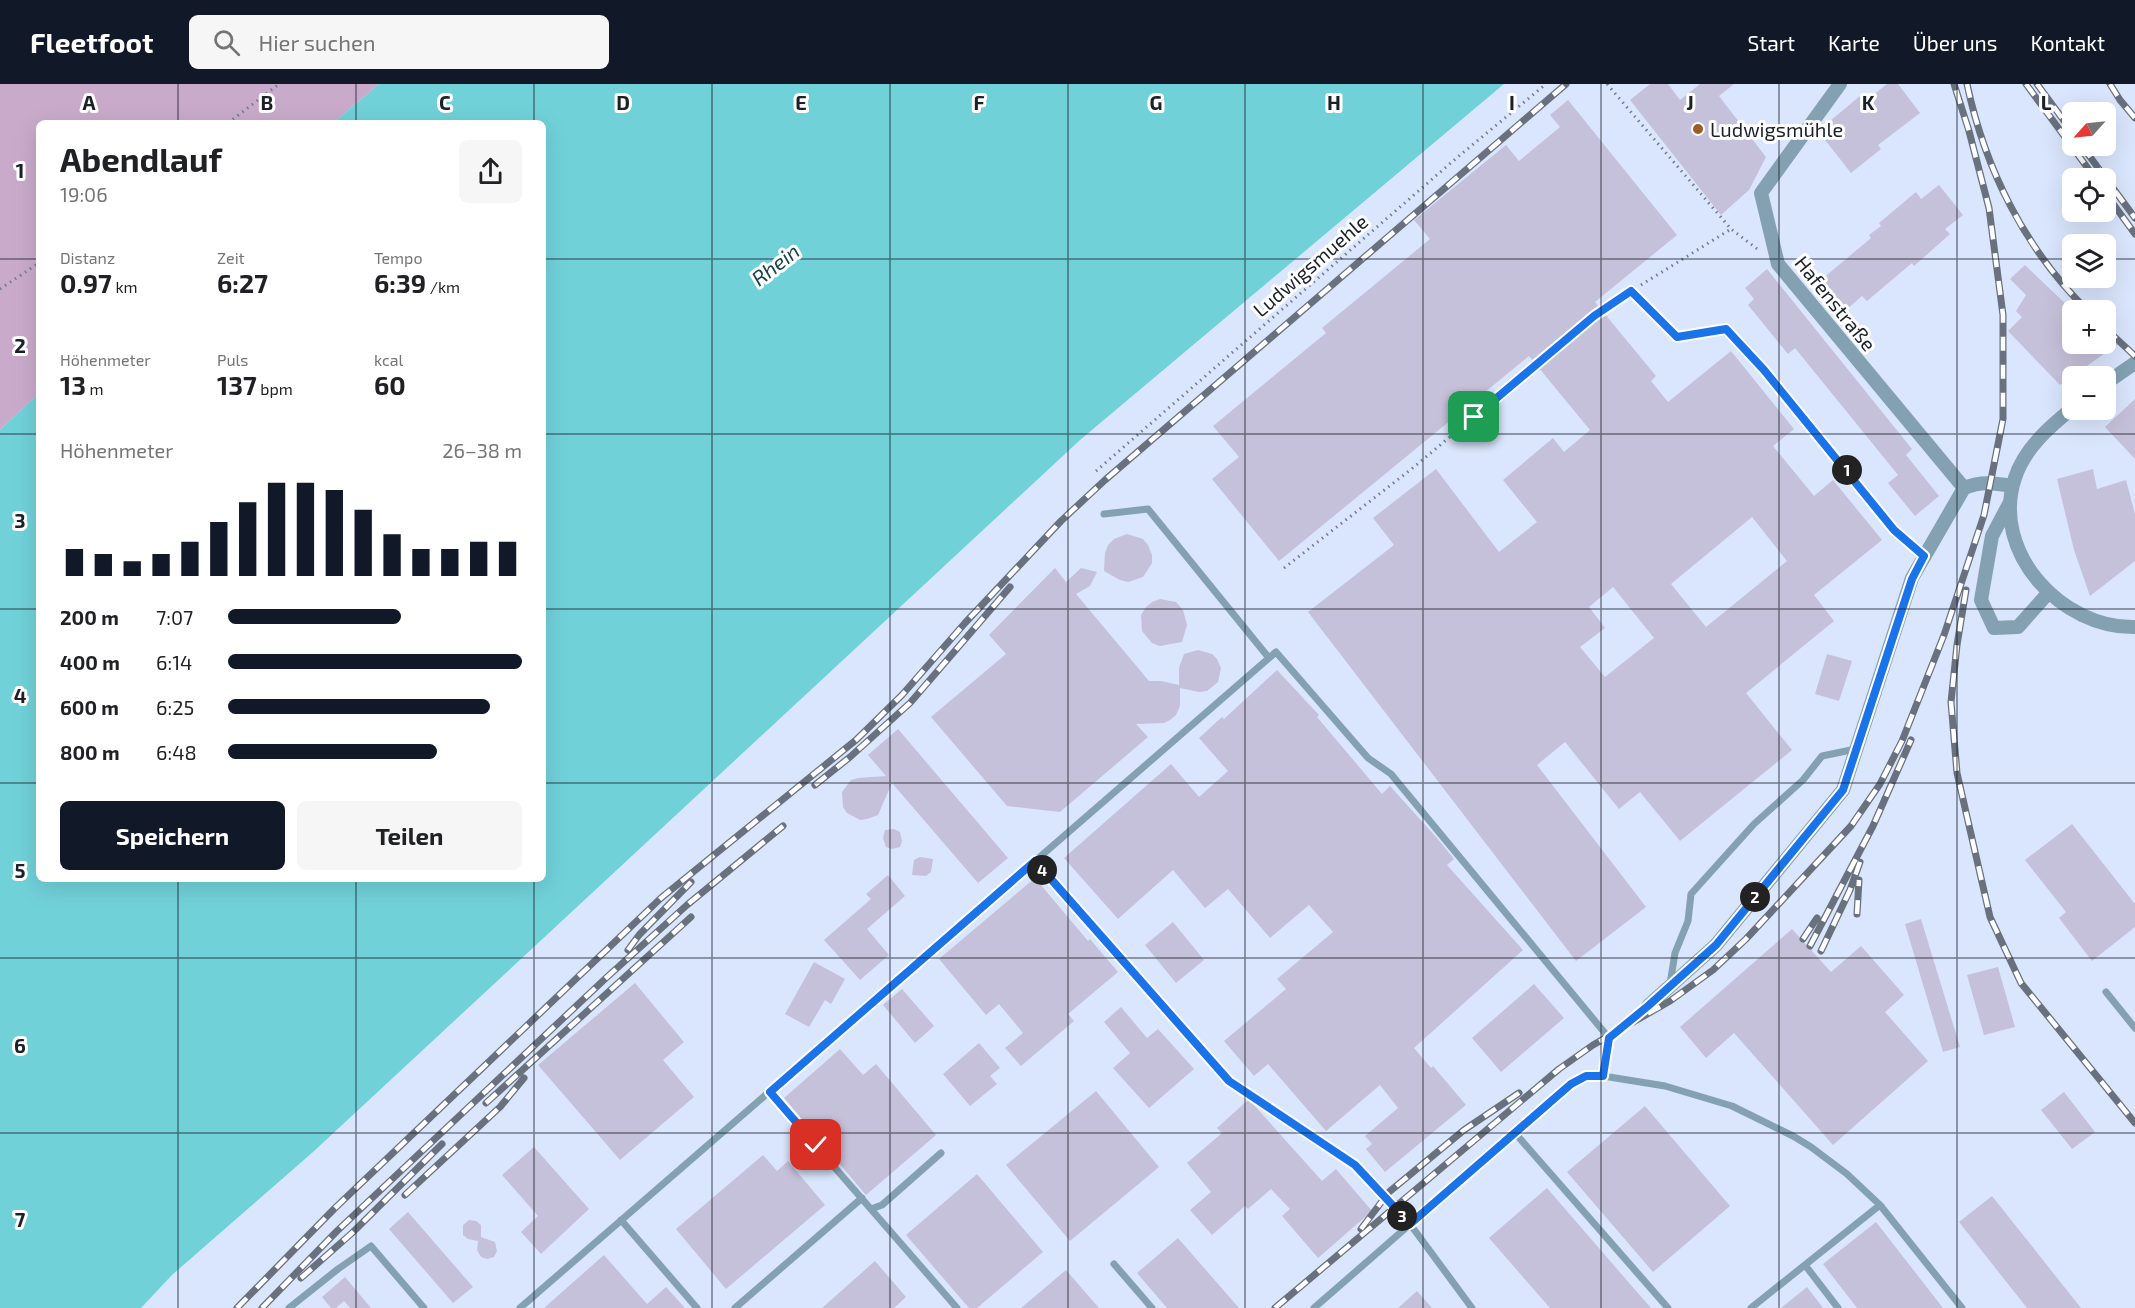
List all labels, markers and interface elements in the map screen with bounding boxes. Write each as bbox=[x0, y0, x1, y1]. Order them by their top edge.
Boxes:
search box bbox=[189, 15, 609, 69]
text: Fleetfoot bbox=[30, 25, 153, 59]
icon: search bbox=[210, 26, 243, 59]
text: Hier suchen bbox=[258, 29, 376, 55]
text: Start bbox=[1748, 30, 1795, 55]
text: Karte bbox=[1828, 30, 1880, 55]
text: Über uns bbox=[1913, 30, 1998, 55]
text: Kontakt bbox=[2031, 30, 2105, 55]
text: A bbox=[82, 90, 96, 114]
text: B bbox=[261, 90, 273, 114]
text: C bbox=[439, 90, 451, 114]
text: D bbox=[616, 90, 630, 114]
text: E bbox=[795, 90, 807, 114]
text: F bbox=[973, 90, 985, 114]
text: G bbox=[1150, 90, 1162, 114]
text: H bbox=[1327, 90, 1341, 114]
text: I bbox=[1509, 90, 1515, 114]
text: J bbox=[1686, 90, 1694, 114]
text: K bbox=[1862, 90, 1875, 114]
text: L bbox=[2041, 90, 2052, 114]
north arrow bbox=[2062, 102, 2116, 156]
map controls bbox=[2062, 102, 2116, 420]
place label: Ludwigsmühle bbox=[1710, 117, 1843, 141]
marker: Ludwigsmühle bbox=[1691, 122, 1705, 136]
text: Abendlauf bbox=[60, 139, 222, 179]
button: share bbox=[459, 140, 522, 203]
text: 1 bbox=[16, 158, 24, 182]
button: locate bbox=[2062, 168, 2116, 222]
text: 19:06 bbox=[60, 182, 108, 206]
street label: Ludwigsmuehle bbox=[1248, 209, 1372, 321]
button: layers bbox=[2062, 234, 2116, 288]
water label: Rhein bbox=[746, 238, 804, 290]
text: Distanz bbox=[60, 248, 115, 267]
text: Zeit bbox=[217, 248, 245, 267]
text: Tempo bbox=[374, 248, 422, 267]
street label: Hafenstraße bbox=[1790, 251, 1882, 355]
text: 0.97 bbox=[60, 267, 112, 298]
text: 6:27 bbox=[217, 267, 268, 298]
text: 6:39 bbox=[374, 267, 426, 298]
text: km bbox=[112, 277, 138, 296]
text: /km bbox=[426, 277, 460, 296]
button: + bbox=[2062, 300, 2116, 354]
text: 2 bbox=[14, 333, 26, 357]
text: Höhenmeter bbox=[60, 350, 151, 369]
text: Puls bbox=[217, 350, 248, 369]
text: kcal bbox=[374, 350, 403, 369]
button: − bbox=[2062, 366, 2116, 420]
text: 13 bbox=[60, 369, 86, 400]
text: 137 bbox=[217, 369, 257, 400]
text: 60 bbox=[374, 369, 406, 400]
text: m bbox=[86, 379, 104, 398]
text: bpm bbox=[257, 379, 293, 398]
pin bbox=[1448, 391, 1499, 442]
icon: arrive bbox=[1457, 400, 1490, 433]
text: Höhenmeter bbox=[60, 438, 173, 462]
text: 26–38 m bbox=[442, 438, 522, 462]
pin: 1 bbox=[1832, 455, 1862, 485]
text: 1 bbox=[1844, 460, 1850, 479]
text: 3 bbox=[14, 508, 26, 532]
text: 200 m bbox=[60, 605, 119, 629]
text: 7:07 bbox=[156, 605, 193, 629]
text: 400 m bbox=[60, 650, 120, 674]
text: 6:14 bbox=[156, 650, 192, 674]
text: 4 bbox=[14, 683, 27, 707]
text: 600 m bbox=[60, 695, 119, 719]
text: 6:25 bbox=[156, 695, 194, 719]
text: 800 m bbox=[60, 740, 120, 764]
text: 6:48 bbox=[156, 740, 197, 764]
button: Speichern bbox=[60, 801, 285, 870]
button: Teilen bbox=[297, 801, 522, 870]
pin: 4 bbox=[1027, 855, 1057, 885]
text: 5 bbox=[14, 858, 26, 882]
text: 4 bbox=[1037, 860, 1047, 879]
pin: 2 bbox=[1740, 882, 1770, 912]
text: 2 bbox=[1750, 887, 1760, 906]
text: 6 bbox=[14, 1033, 26, 1057]
pin bbox=[790, 1119, 841, 1170]
icon: check bbox=[799, 1128, 832, 1161]
pin: 3 bbox=[1387, 1201, 1417, 1231]
text: 3 bbox=[1397, 1206, 1407, 1225]
text: 7 bbox=[15, 1207, 26, 1231]

